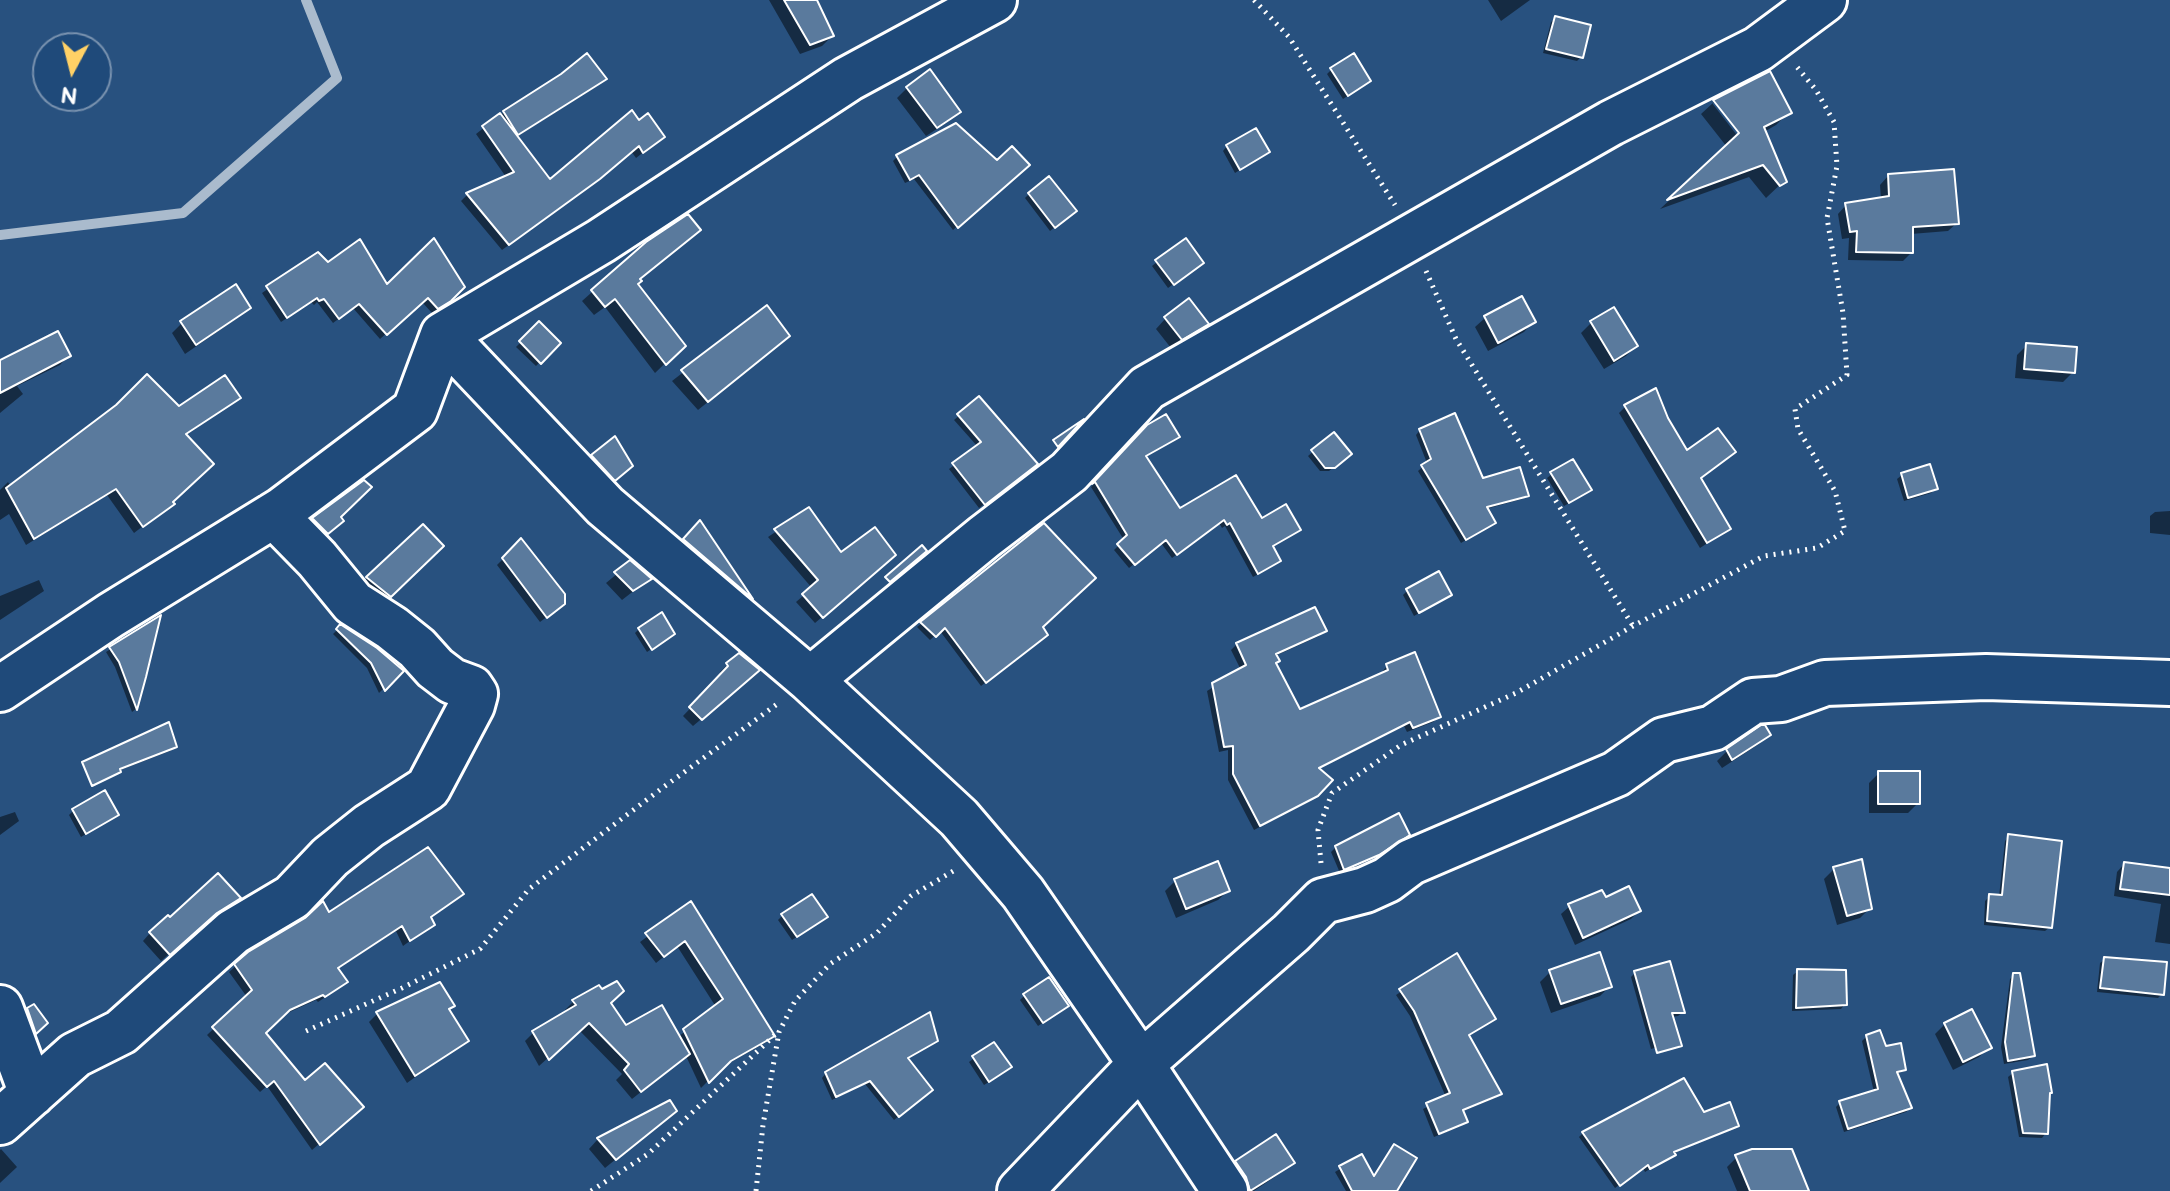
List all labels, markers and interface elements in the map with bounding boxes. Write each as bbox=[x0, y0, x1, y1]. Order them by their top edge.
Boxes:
north arrow bbox=[32, 32, 112, 112]
text: N bbox=[59, 80, 79, 109]

